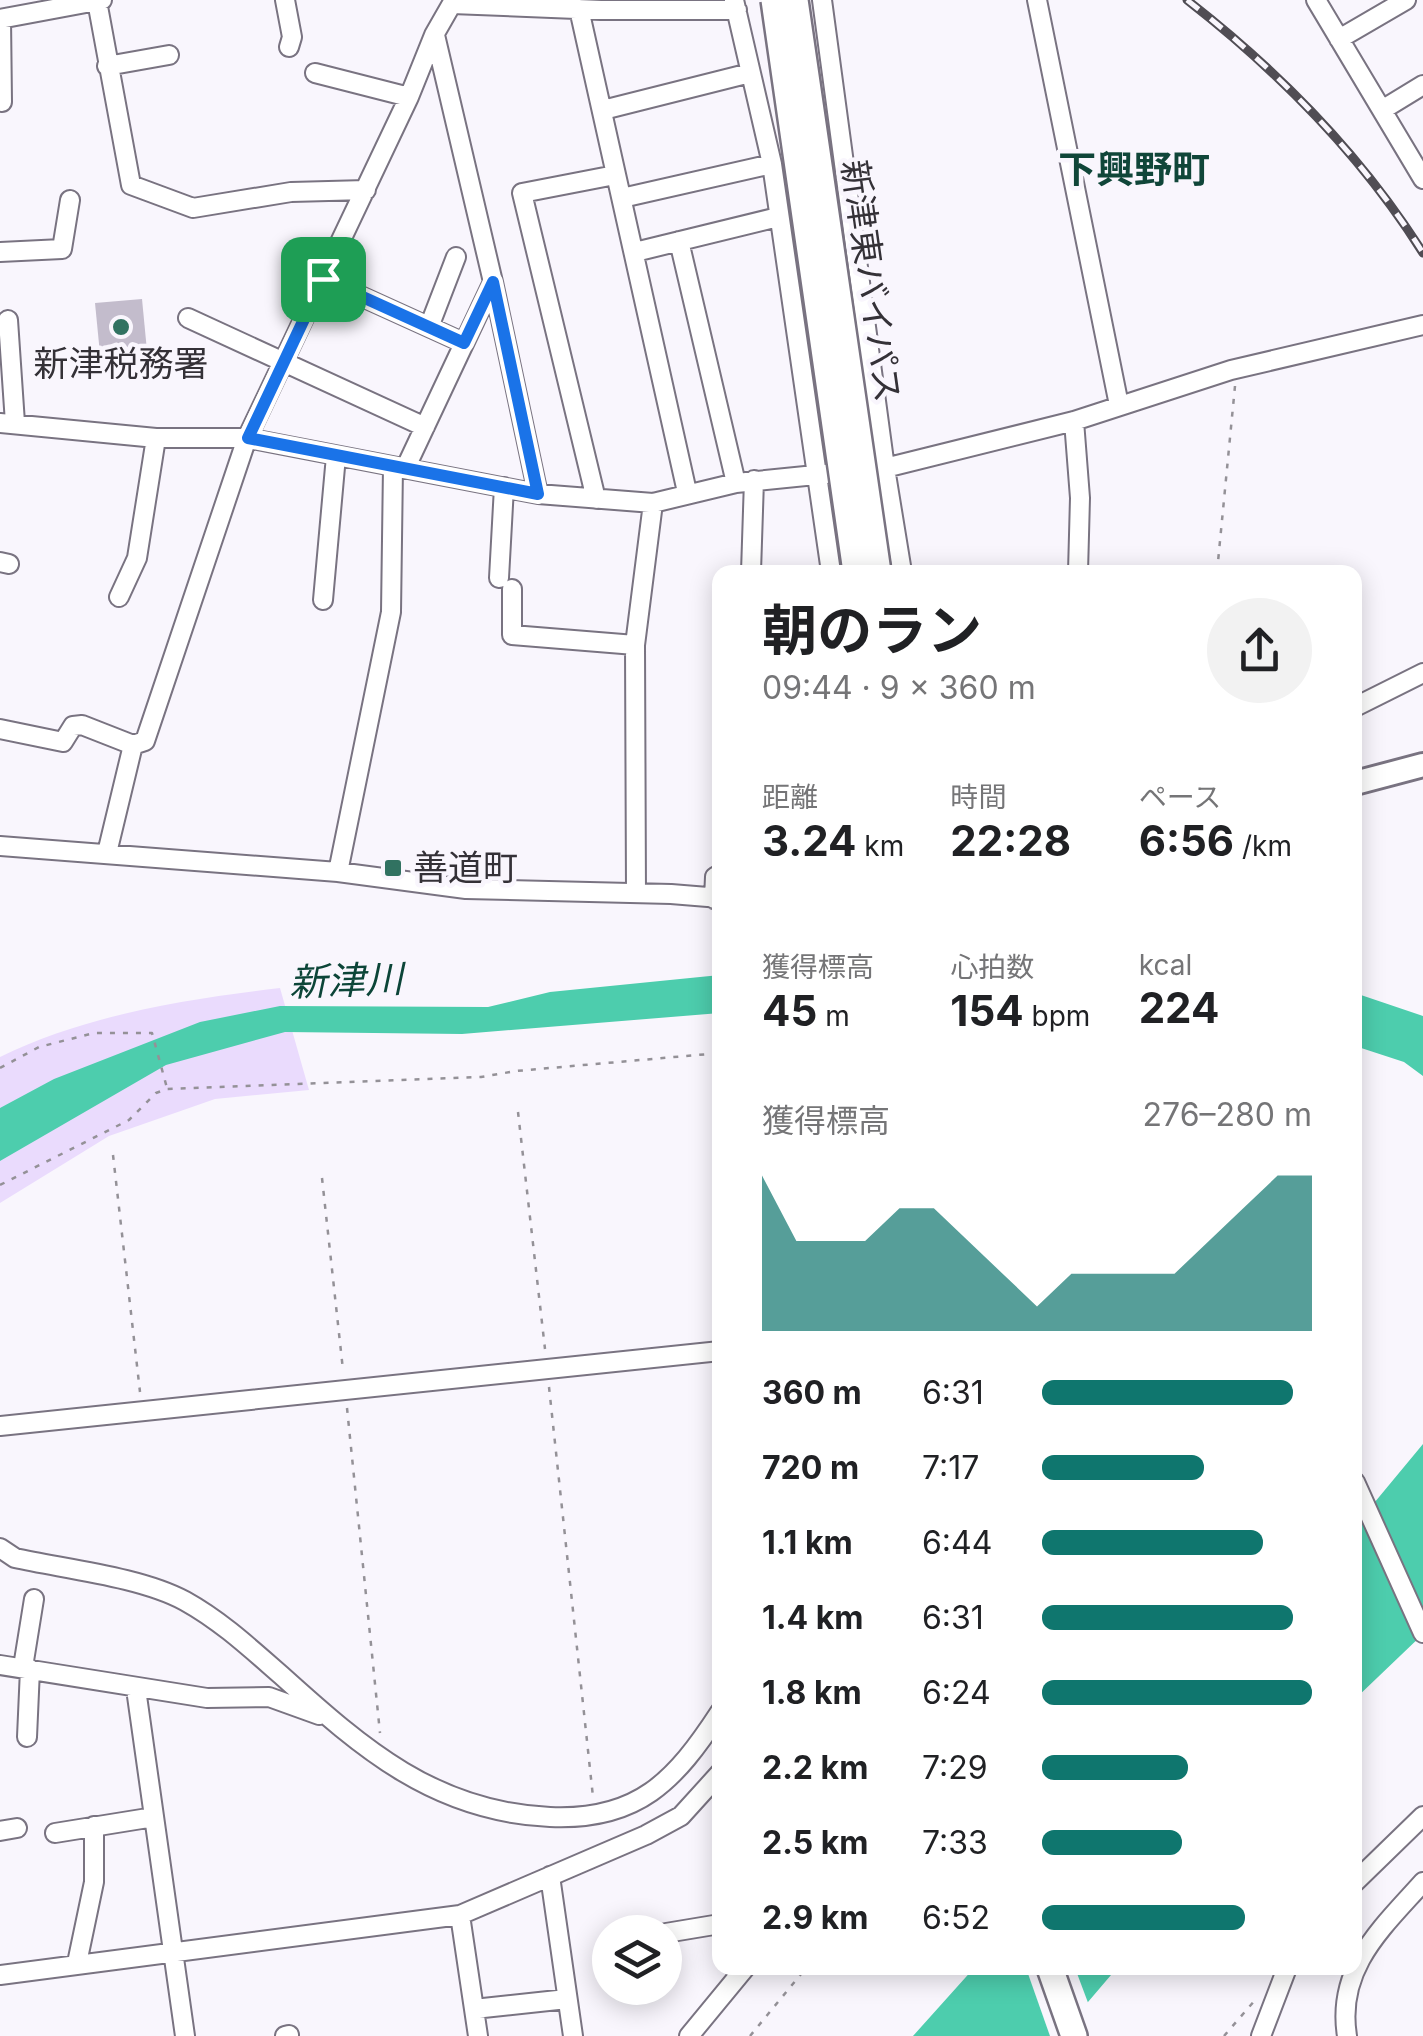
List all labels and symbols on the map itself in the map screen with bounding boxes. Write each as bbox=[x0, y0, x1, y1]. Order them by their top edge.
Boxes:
district label: 下興野町 bbox=[1058, 146, 1210, 192]
street label: 新津東バイパス bbox=[834, 157, 910, 405]
pin bbox=[281, 237, 366, 322]
marker: 新津税務署 bbox=[110, 316, 132, 338]
place label: 新津税務署 bbox=[33, 342, 209, 384]
place label: 善道町 bbox=[413, 846, 518, 888]
marker: 善道町 bbox=[382, 857, 404, 879]
water label: 新津川 bbox=[288, 955, 408, 1005]

